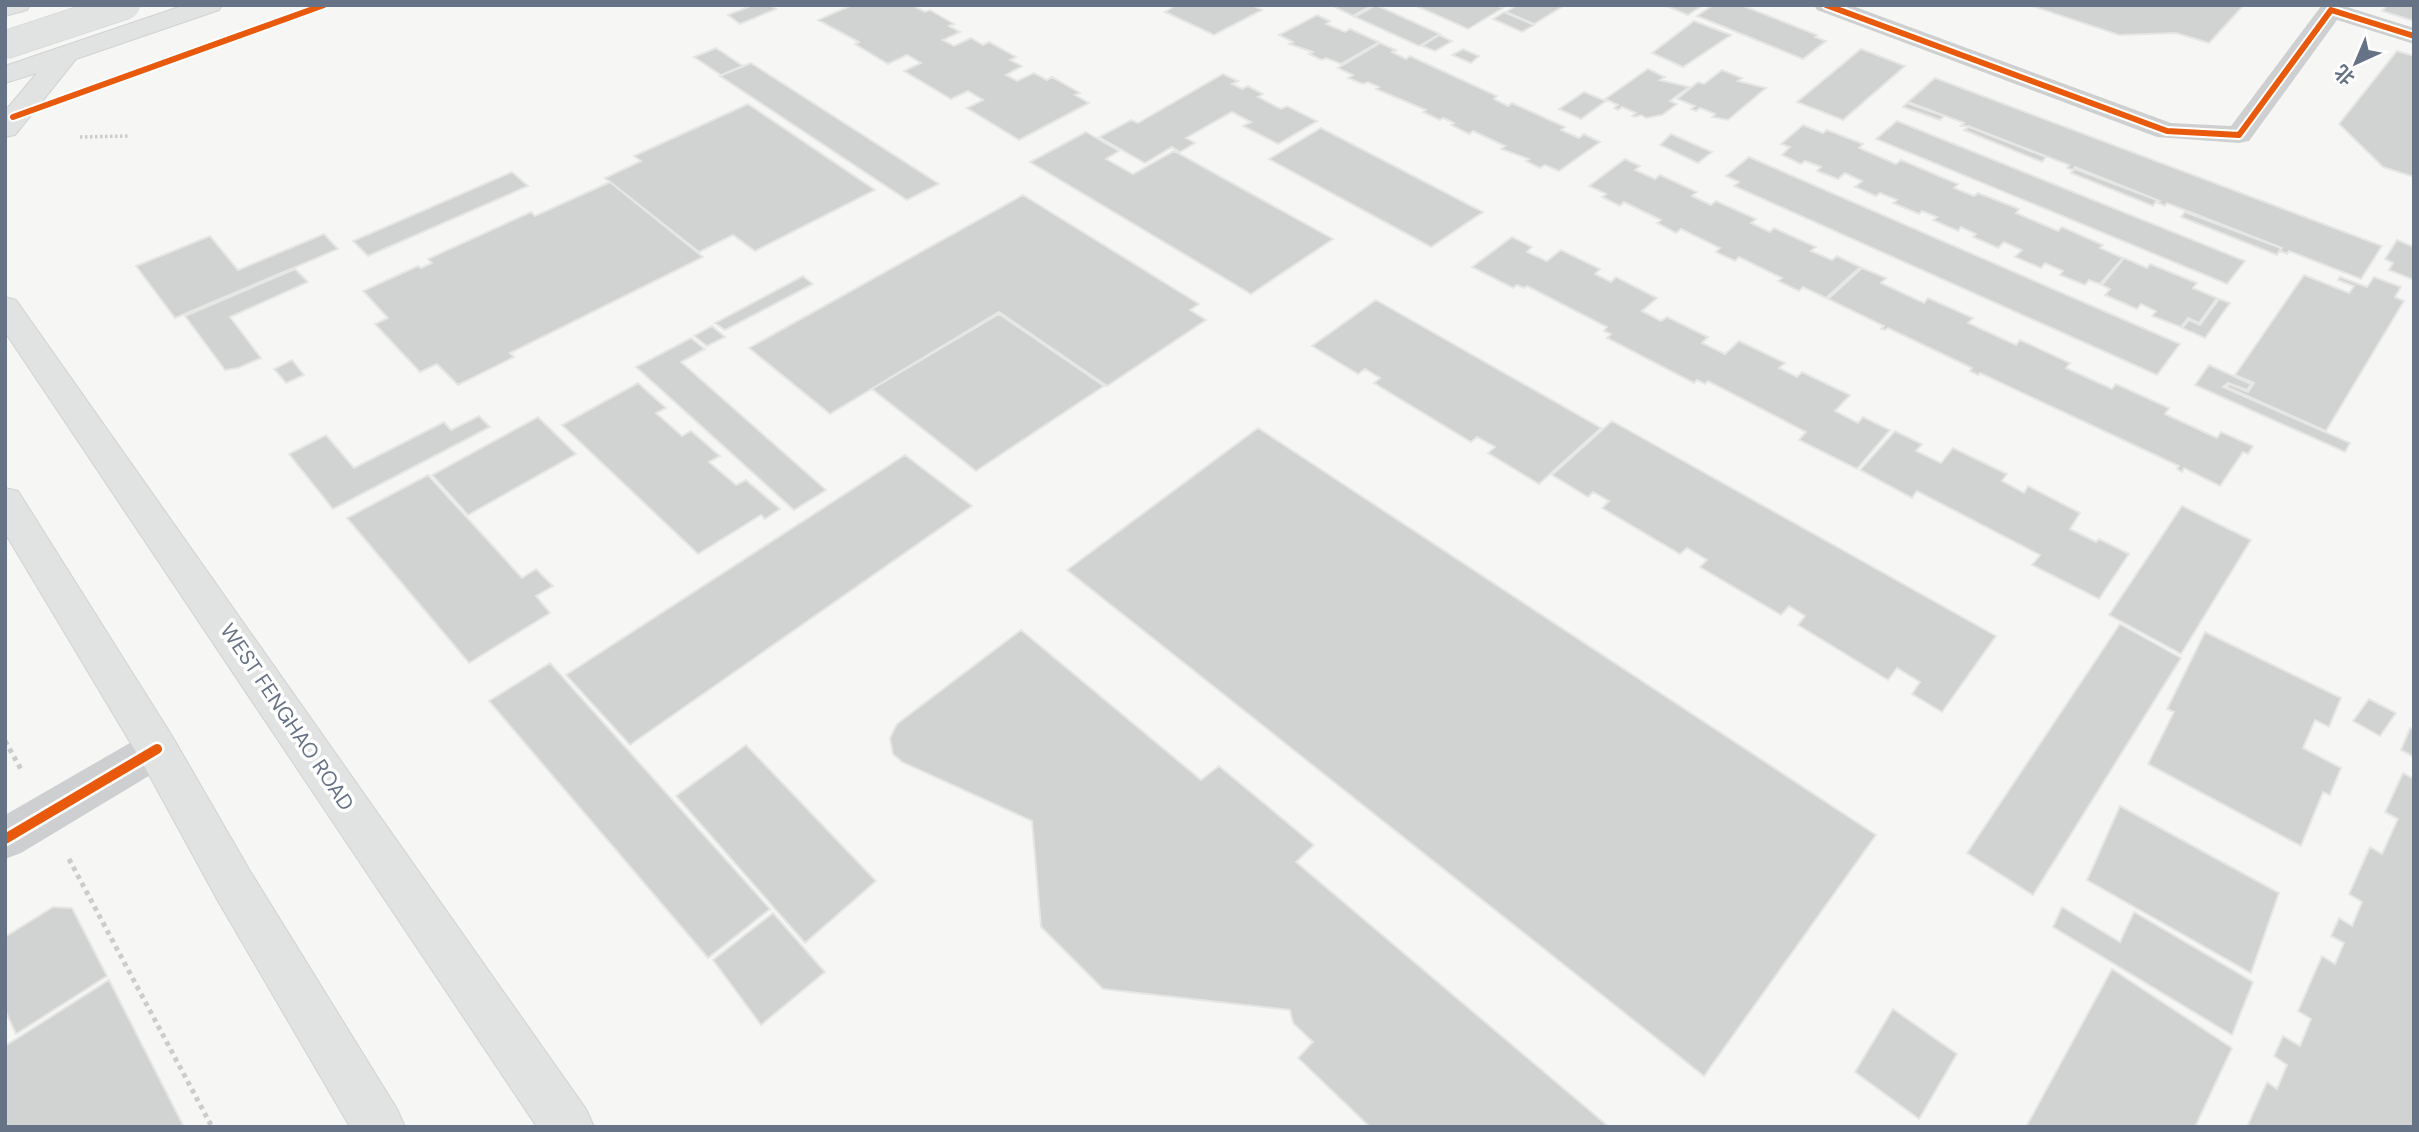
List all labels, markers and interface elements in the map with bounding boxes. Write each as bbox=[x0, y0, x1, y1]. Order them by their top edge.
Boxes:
north arrow bbox=[2321, 28, 2391, 98]
text: 北 bbox=[2329, 59, 2360, 90]
street label: WEST FENGHAO ROAD bbox=[214, 618, 360, 816]

